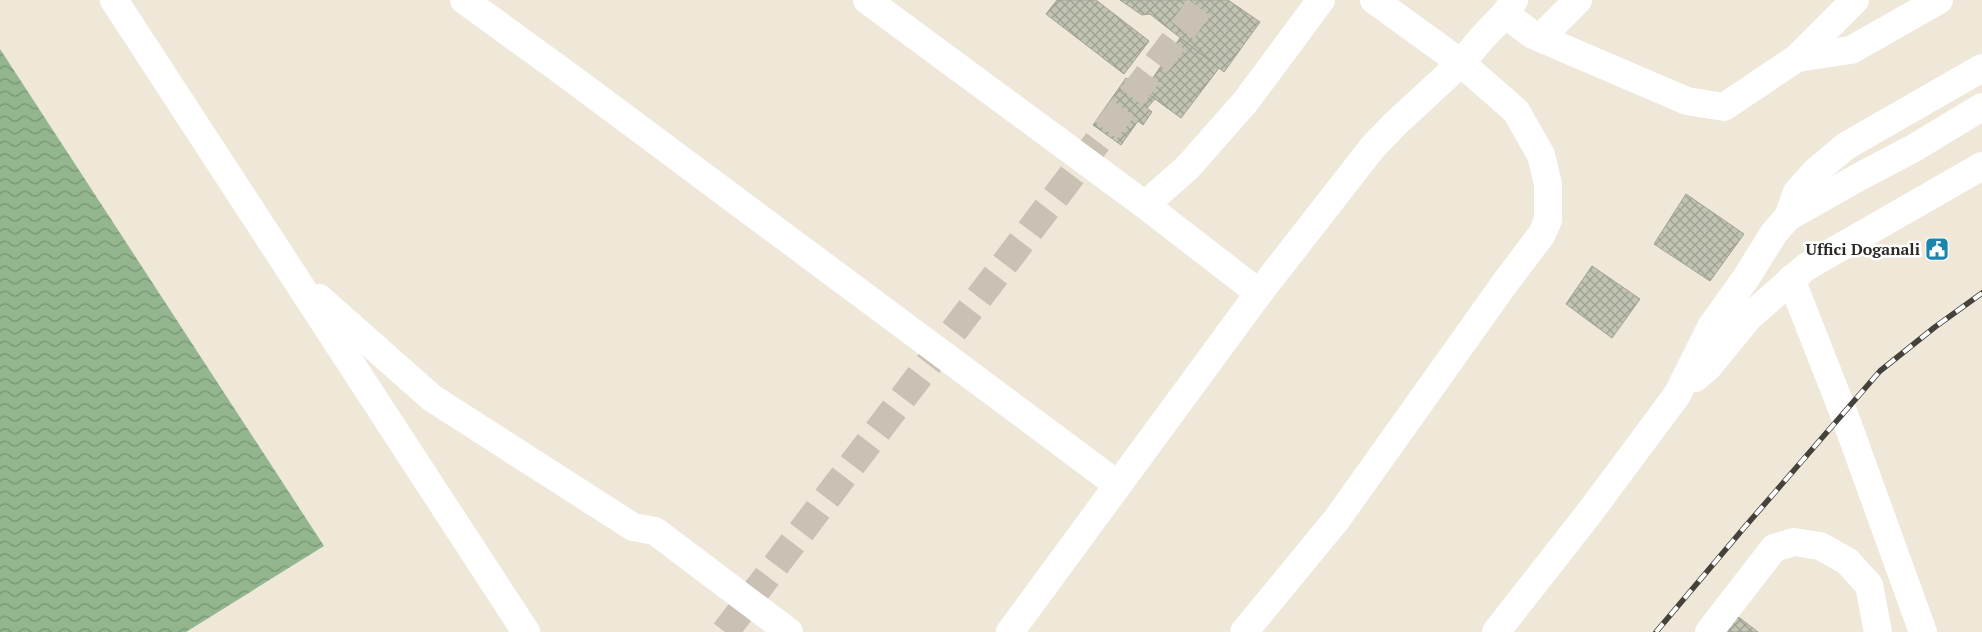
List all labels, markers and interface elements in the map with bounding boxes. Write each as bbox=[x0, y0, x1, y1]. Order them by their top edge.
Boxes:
public building icon: Uffici Doganali bbox=[1924, 236, 1950, 262]
place label: Uffici Doganali bbox=[1806, 238, 1920, 260]

